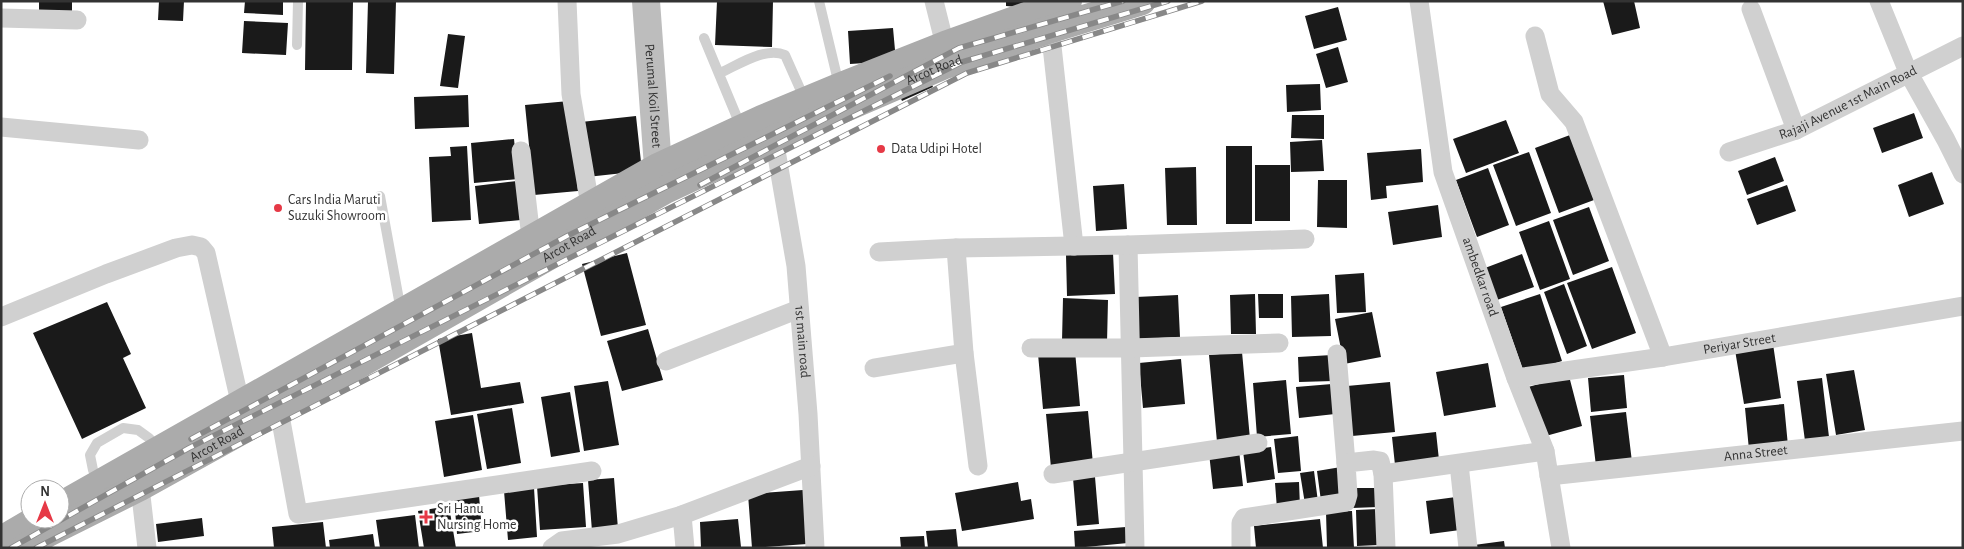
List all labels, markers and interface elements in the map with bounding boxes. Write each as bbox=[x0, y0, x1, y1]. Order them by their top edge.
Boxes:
street label: Perumal Koil Street bbox=[642, 43, 664, 149]
street label: Arcot Road bbox=[904, 53, 964, 88]
street label: Rajaji Avenue 1st Main Road bbox=[1777, 63, 1919, 142]
place label: Data Udipi Hotel bbox=[891, 142, 982, 156]
marker: Data Udipi Hotel bbox=[875, 143, 887, 155]
place label: Cars India Maruti Suzuki Showroom bbox=[288, 193, 386, 223]
marker: Cars India Maruti Suzuki Showroom bbox=[272, 202, 284, 214]
street label: Arcot Road bbox=[540, 224, 598, 265]
street label: ambedkar road bbox=[1460, 236, 1501, 318]
street label: 1st main road bbox=[792, 305, 812, 379]
street label: Periyar Street bbox=[1702, 331, 1777, 357]
street label: Arcot Road bbox=[187, 424, 246, 465]
street label: Anna Street bbox=[1723, 443, 1789, 464]
north arrow bbox=[20, 479, 70, 529]
text: N bbox=[40, 485, 50, 499]
place label: Sri Hanu Nursing Home bbox=[437, 502, 517, 532]
marker: Sri Hanu Nursing Home bbox=[419, 510, 433, 524]

